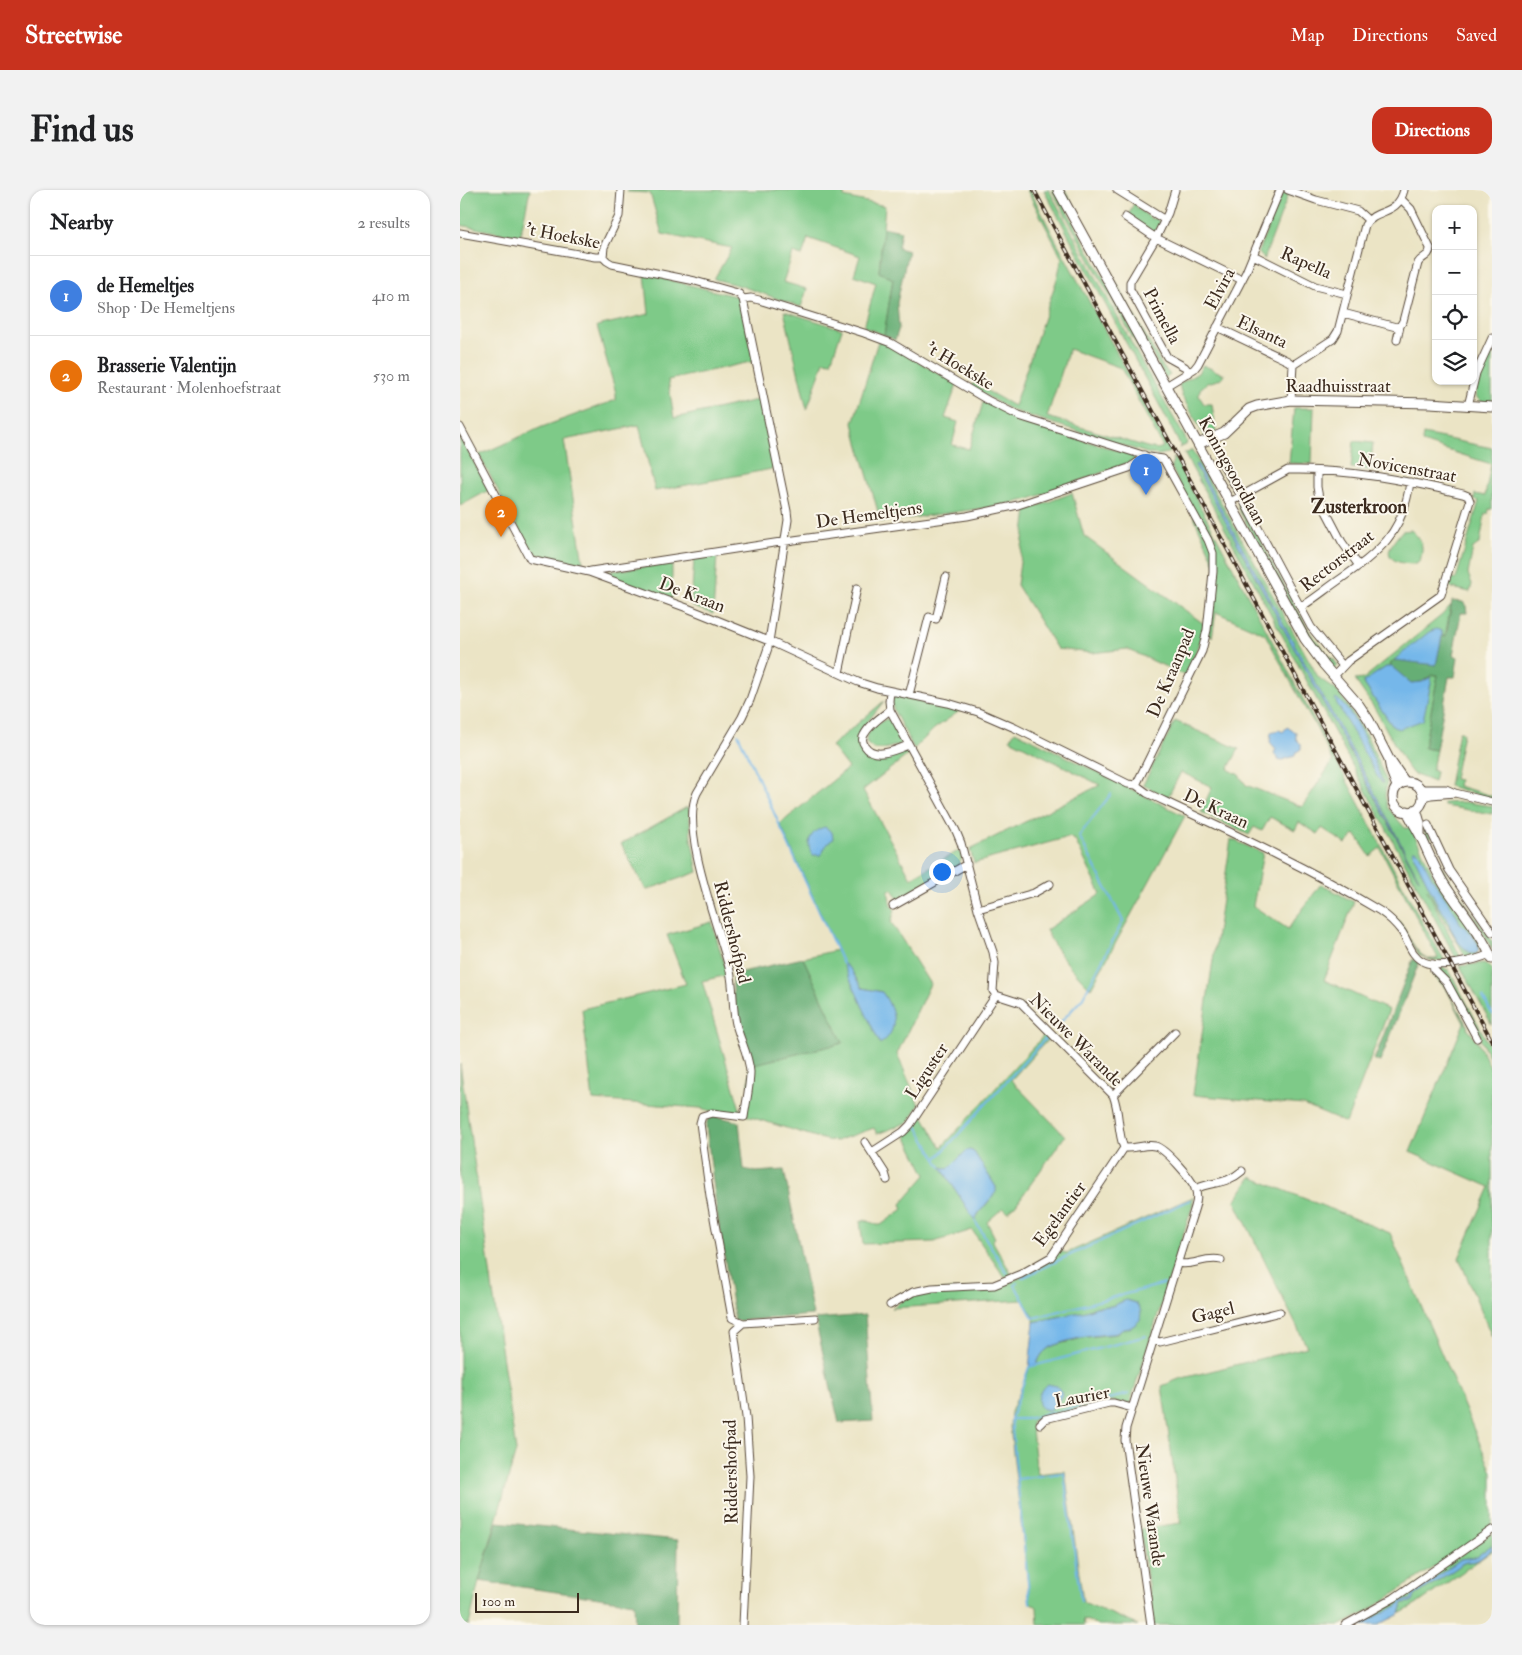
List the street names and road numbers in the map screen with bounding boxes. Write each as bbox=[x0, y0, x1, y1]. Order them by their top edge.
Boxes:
street label: 't Hoekske bbox=[524, 218, 603, 255]
street label: Rapella bbox=[1277, 242, 1336, 285]
street label: Elvira bbox=[1199, 264, 1241, 314]
street label: Primella bbox=[1138, 284, 1186, 348]
street label: Elsanta bbox=[1233, 310, 1292, 354]
street label: 't Hoekske bbox=[922, 337, 999, 395]
street label: Raadhuisstraat bbox=[1285, 375, 1391, 398]
street label: Koningsoordlaan bbox=[1193, 413, 1271, 529]
street label: Novicenstraat bbox=[1356, 448, 1458, 488]
street label: De Hemeltjens bbox=[814, 496, 924, 534]
street label: Rectorstraat bbox=[1295, 525, 1379, 597]
street label: De Kraan bbox=[656, 572, 728, 618]
street label: De Kraanpad bbox=[1142, 625, 1200, 721]
street label: De Kraan bbox=[1180, 784, 1252, 834]
street label: Riddershofpad bbox=[708, 878, 756, 986]
street label: Nieuwe Warande bbox=[1024, 988, 1128, 1092]
street label: Liguster bbox=[900, 1038, 954, 1103]
street label: Egelantier bbox=[1029, 1177, 1092, 1251]
street label: Gagel bbox=[1189, 1296, 1237, 1329]
street label: Laurier bbox=[1053, 1381, 1112, 1413]
street label: Riddershofpad bbox=[719, 1419, 743, 1525]
street label: Nieuwe Warande bbox=[1130, 1442, 1170, 1568]

